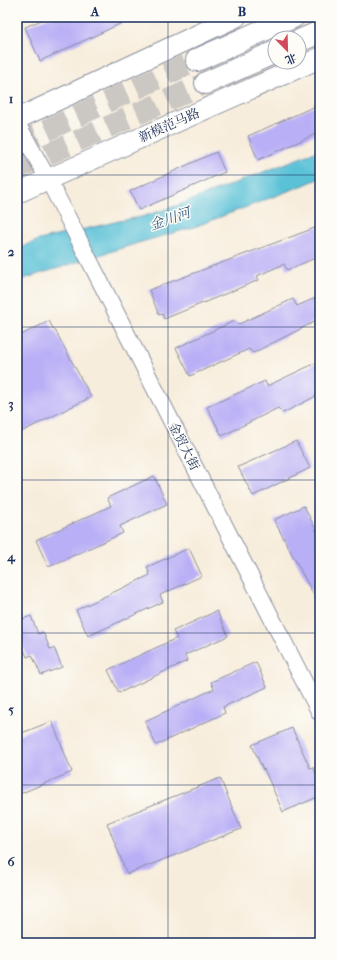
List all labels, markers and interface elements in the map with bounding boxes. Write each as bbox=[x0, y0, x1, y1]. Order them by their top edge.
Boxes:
text: A bbox=[90, 4, 100, 19]
text: B bbox=[238, 4, 247, 19]
north arrow bbox=[267, 30, 307, 70]
text: 北 bbox=[283, 51, 298, 67]
text: 1 bbox=[9, 91, 14, 106]
street label: 新模范马路 bbox=[136, 105, 202, 145]
water label: 金川河 bbox=[147, 203, 195, 234]
text: 2 bbox=[8, 244, 15, 259]
text: 3 bbox=[8, 396, 14, 412]
street label: 金贸大街 bbox=[166, 419, 202, 473]
text: 4 bbox=[6, 549, 16, 565]
text: 5 bbox=[8, 702, 14, 717]
text: 6 bbox=[7, 854, 15, 869]

